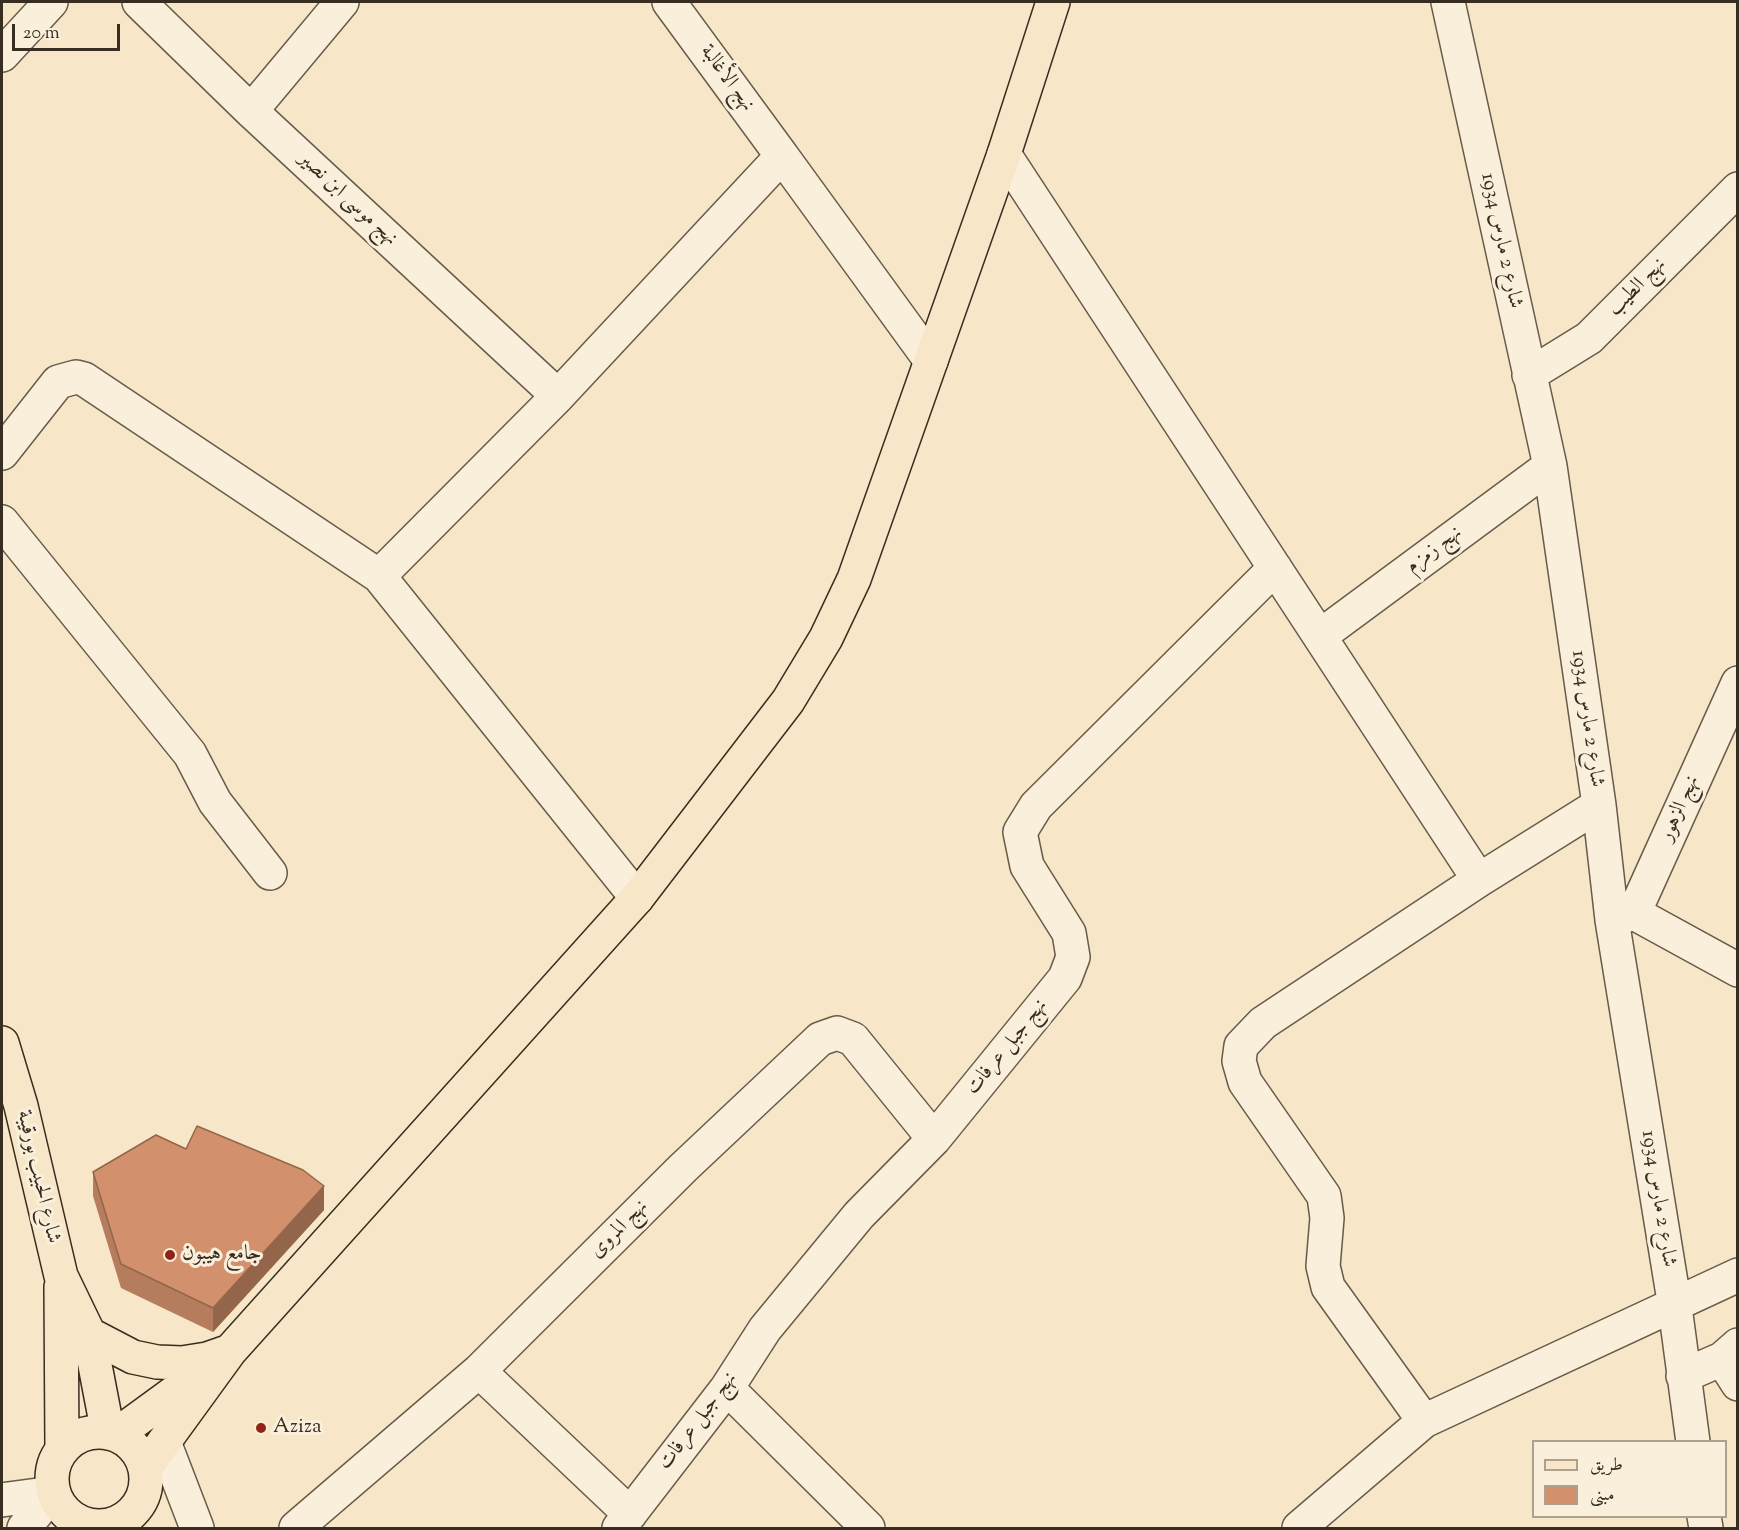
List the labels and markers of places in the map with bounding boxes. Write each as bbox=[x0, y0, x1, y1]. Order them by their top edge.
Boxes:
place label: جامع هيبون bbox=[182, 1242, 262, 1268]
marker: جامع هيبون bbox=[163, 1248, 177, 1262]
place label: Aziza bbox=[273, 1415, 322, 1441]
marker: Aziza bbox=[254, 1421, 268, 1435]

